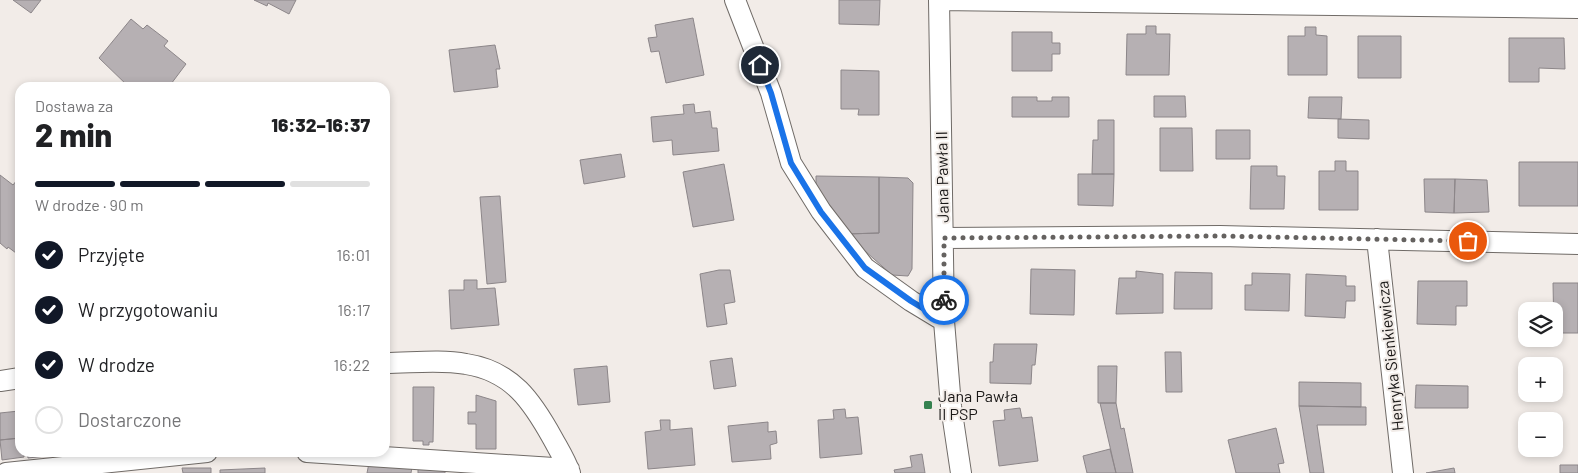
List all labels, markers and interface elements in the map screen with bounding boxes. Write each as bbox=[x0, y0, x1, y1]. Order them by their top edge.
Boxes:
pin bbox=[739, 44, 781, 86]
icon: home bbox=[746, 51, 774, 79]
text: Dostawa za bbox=[35, 96, 113, 115]
text: 16:32–16:37 bbox=[271, 113, 370, 136]
text: 2 min bbox=[35, 115, 112, 153]
street label: Jana Pawła II bbox=[931, 131, 952, 223]
text: W drodze · 90 m bbox=[35, 195, 143, 214]
pin bbox=[1447, 220, 1489, 262]
icon: bag bbox=[1454, 227, 1482, 255]
icon: check bbox=[35, 241, 63, 269]
text: Przyjęte bbox=[78, 243, 145, 266]
text: 16:01 bbox=[337, 245, 370, 264]
courier bbox=[919, 275, 969, 325]
street label: Henryka Sienkiewicza bbox=[1372, 280, 1407, 432]
icon: bike bbox=[930, 286, 958, 314]
icon: check bbox=[35, 296, 63, 324]
text: W przygotowaniu bbox=[78, 298, 218, 321]
text: 16:17 bbox=[338, 300, 370, 319]
map controls bbox=[1518, 302, 1563, 457]
button: layers bbox=[1518, 302, 1563, 347]
icon: check bbox=[35, 351, 63, 379]
text: W drodze bbox=[78, 353, 155, 376]
text: 16:22 bbox=[334, 355, 370, 374]
button: + bbox=[1518, 357, 1563, 402]
place label: Jana Pawła II PSP bbox=[938, 386, 1018, 423]
marker: Jana Pawła II PSP bbox=[922, 399, 934, 411]
text: Dostarczone bbox=[78, 408, 182, 431]
button: − bbox=[1518, 412, 1563, 457]

